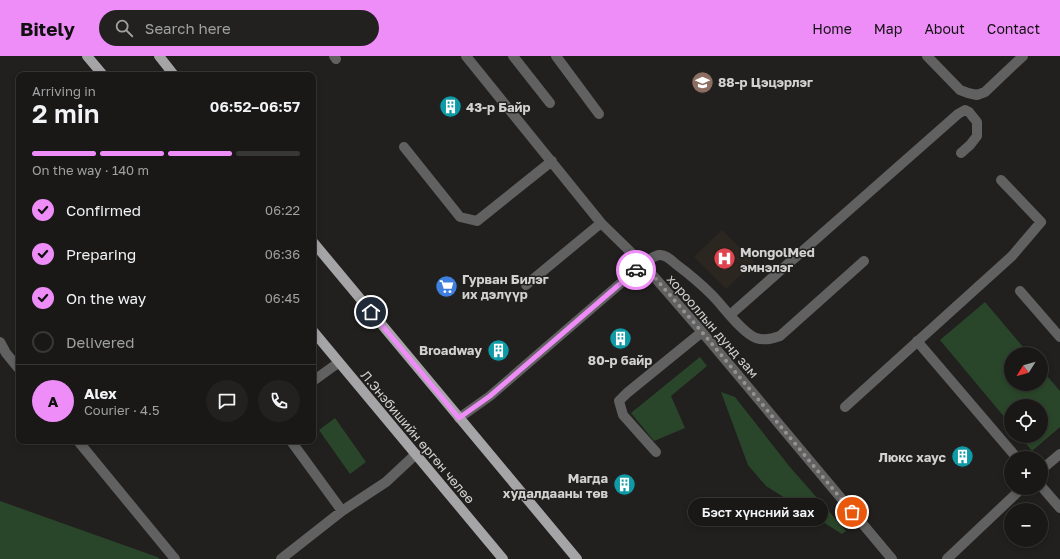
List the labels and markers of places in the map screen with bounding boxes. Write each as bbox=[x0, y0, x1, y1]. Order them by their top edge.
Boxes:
school or university icon: 88-р Цэцэрлэг bbox=[690, 69, 716, 95]
place label: 88-р Цэцэрлэг bbox=[718, 74, 813, 90]
building icon: 43-р Байр bbox=[437, 94, 463, 120]
place label: 43-р Байр bbox=[466, 99, 531, 115]
place label: MongolMed эмнэлэг bbox=[740, 244, 815, 275]
hospital icon: MongolMed эмнэлэг bbox=[711, 246, 737, 272]
place label: Гурван Билэг их дэлүүр bbox=[462, 271, 549, 302]
supermarket icon: Гурван Билэг их дэлүүр bbox=[433, 273, 459, 299]
pin bbox=[354, 295, 388, 329]
building icon: 80-р байр bbox=[607, 325, 633, 351]
building icon: Broadway bbox=[485, 337, 511, 363]
place label: Broadway bbox=[419, 342, 482, 358]
place label: 80-р байр bbox=[588, 352, 652, 368]
building icon: Люкс хаус bbox=[949, 444, 975, 470]
place label: Люкс хаус bbox=[879, 449, 947, 465]
place label: Магда худалдааны төв bbox=[503, 470, 608, 501]
building icon: Магда худалдааны төв bbox=[611, 472, 637, 498]
pin bbox=[835, 495, 869, 529]
callout: Бэст хүнсний зах bbox=[688, 498, 828, 526]

